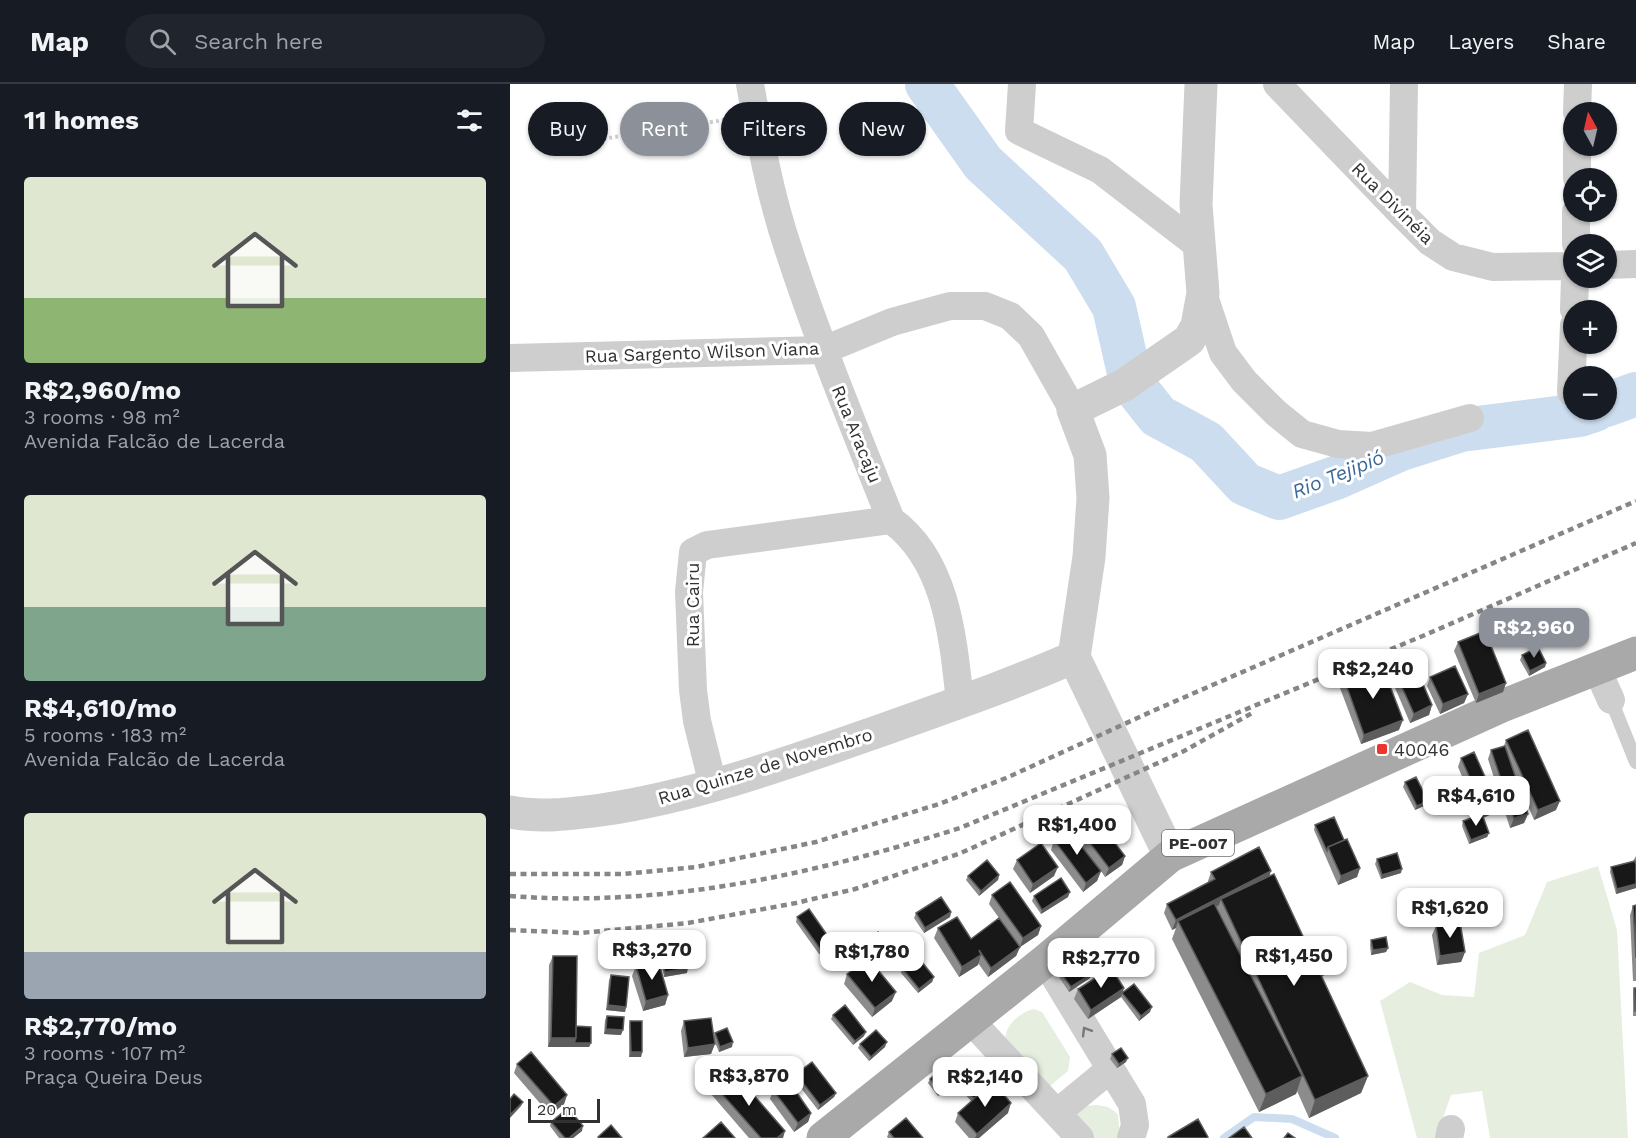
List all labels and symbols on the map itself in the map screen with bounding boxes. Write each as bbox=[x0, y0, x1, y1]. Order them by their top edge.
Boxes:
north arrow bbox=[1563, 102, 1617, 156]
street label: Rua Divinéia bbox=[1348, 158, 1438, 248]
street label: Rua Sargento Wilson Viana bbox=[584, 337, 820, 367]
street label: Rua Aracaju bbox=[828, 382, 886, 486]
water label: Rio Tejipió bbox=[1289, 445, 1387, 503]
street label: Rua Cairu bbox=[682, 563, 703, 647]
pin: R$2,960 bbox=[1479, 608, 1589, 659]
pin: R$2,240 bbox=[1318, 649, 1428, 700]
street label: Rua Quinze de Novembro bbox=[655, 723, 875, 809]
place label: 40046 bbox=[1394, 739, 1449, 760]
marker: 40046 bbox=[1375, 742, 1389, 756]
pin: R$4,610 bbox=[1421, 776, 1531, 827]
pin: R$1,400 bbox=[1022, 805, 1132, 856]
road number: PE-007 bbox=[1162, 830, 1234, 856]
pin: R$1,620 bbox=[1395, 888, 1505, 939]
pin: R$3,270 bbox=[597, 930, 707, 981]
pin: R$1,780 bbox=[817, 932, 927, 983]
pin: R$1,450 bbox=[1239, 936, 1349, 987]
pin: R$2,770 bbox=[1046, 938, 1156, 989]
one-way arrow bbox=[1081, 1027, 1093, 1037]
pin: R$3,870 bbox=[694, 1056, 804, 1107]
pin: R$2,140 bbox=[930, 1057, 1040, 1108]
scale bar bbox=[528, 1096, 600, 1124]

